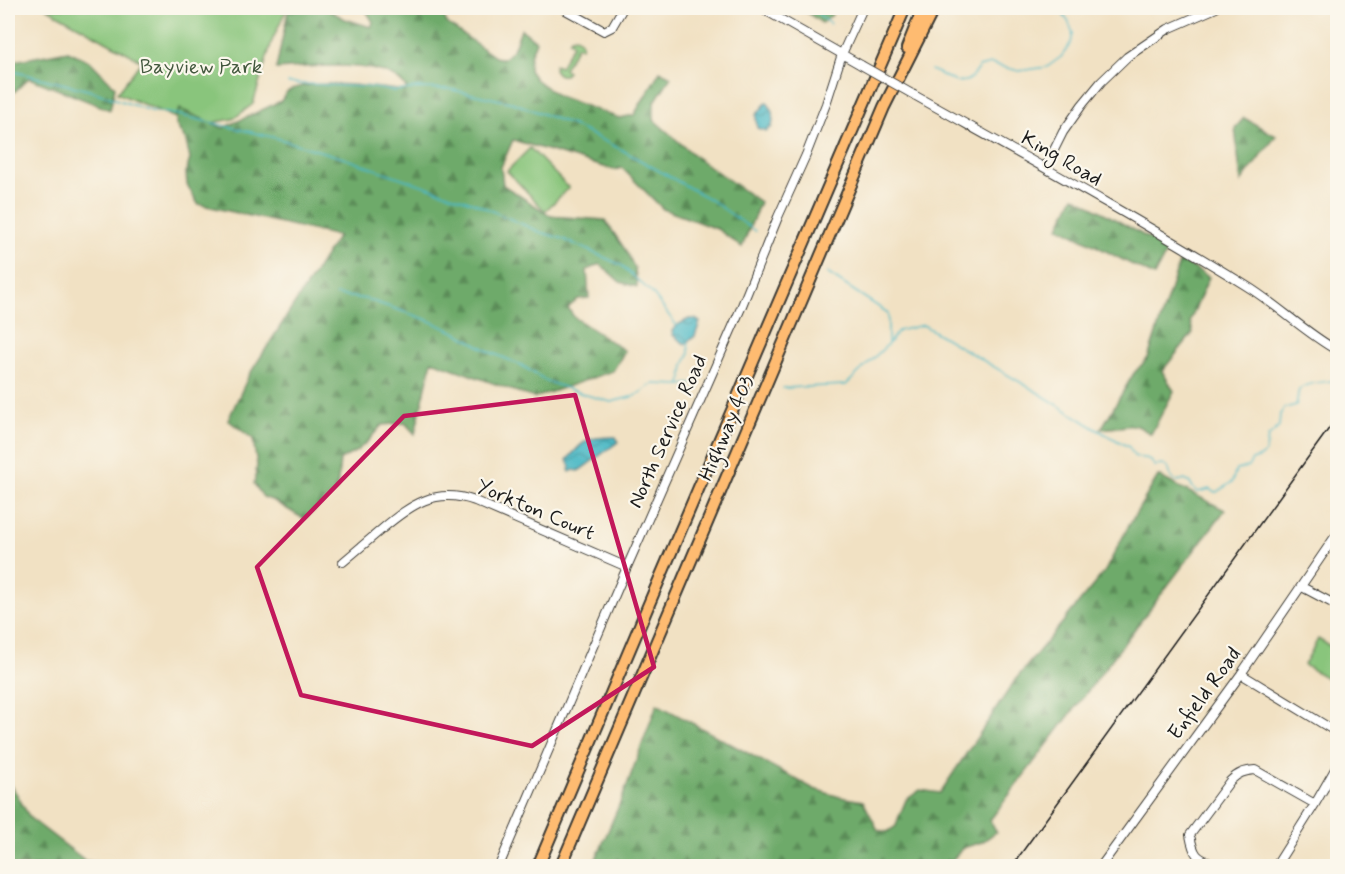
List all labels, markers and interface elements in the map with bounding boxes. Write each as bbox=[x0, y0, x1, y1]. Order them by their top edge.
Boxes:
park label: Bayview Park bbox=[140, 53, 263, 81]
street label: King Road bbox=[1015, 124, 1107, 194]
street label: North Service Road bbox=[622, 350, 714, 512]
street label: Highway 403 bbox=[692, 371, 764, 486]
street label: Yorkton Court bbox=[472, 472, 599, 547]
street label: Enfield Road bbox=[1162, 642, 1248, 746]

